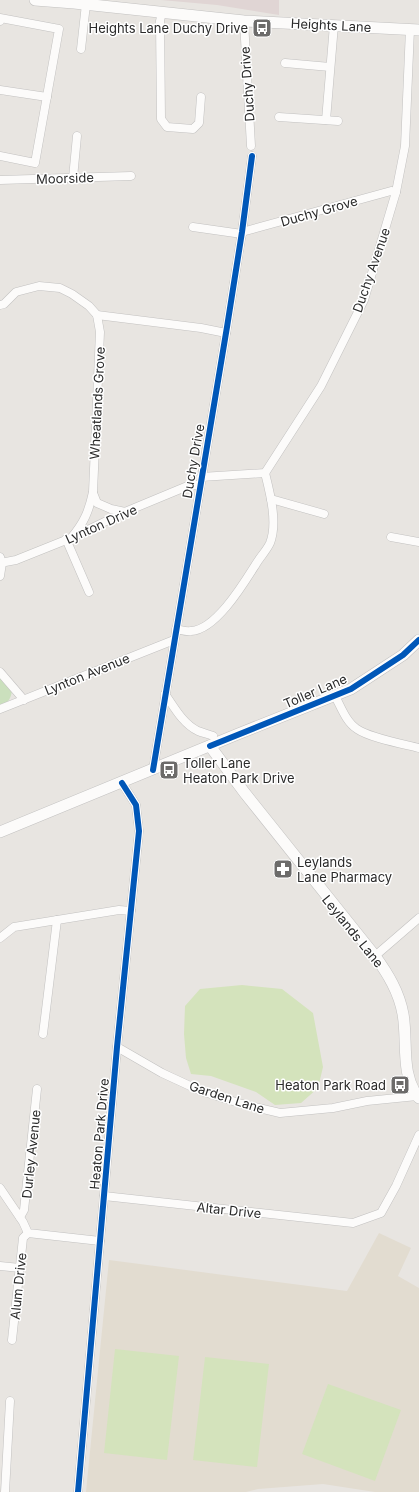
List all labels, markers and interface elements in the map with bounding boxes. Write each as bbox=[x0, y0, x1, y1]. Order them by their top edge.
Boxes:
street label: Heights Lane bbox=[290, 15, 372, 35]
bus stop icon: Heights Lane Duchy Drive bbox=[251, 17, 273, 39]
place label: Heights Lane Duchy Drive bbox=[89, 20, 248, 36]
street label: Duchy Drive bbox=[236, 46, 258, 122]
street label: Moorside bbox=[36, 169, 94, 187]
street label: Duchy Grove bbox=[279, 192, 359, 230]
street label: Duchy Avenue bbox=[349, 225, 393, 315]
street label: Wheatlands Grove bbox=[86, 346, 108, 460]
street label: Duchy Drive bbox=[179, 423, 207, 499]
street label: Lynton Drive bbox=[63, 501, 139, 547]
street label: Lynton Avenue bbox=[42, 650, 132, 698]
street label: Toller Lane bbox=[281, 670, 349, 712]
place label: Toller Lane Heaton Park Drive bbox=[183, 755, 295, 786]
bus stop icon: Toller Lane Heaton Park Drive bbox=[158, 759, 180, 781]
place label: Leylands Lane Pharmacy bbox=[297, 854, 392, 885]
pharmacy icon: Leylands Lane Pharmacy bbox=[272, 858, 294, 880]
street label: Leylands Lane bbox=[319, 892, 387, 970]
bus stop icon: Heaton Park Road bbox=[389, 1074, 411, 1096]
street label: Garden Lane bbox=[187, 1077, 267, 1117]
place label: Heaton Park Road bbox=[275, 1077, 386, 1093]
street label: Heaton Park Drive bbox=[86, 1078, 112, 1190]
street label: Durley Avenue bbox=[18, 1109, 44, 1199]
street label: Altar Drive bbox=[196, 1199, 262, 1221]
street label: Alum Drive bbox=[7, 1252, 29, 1320]

